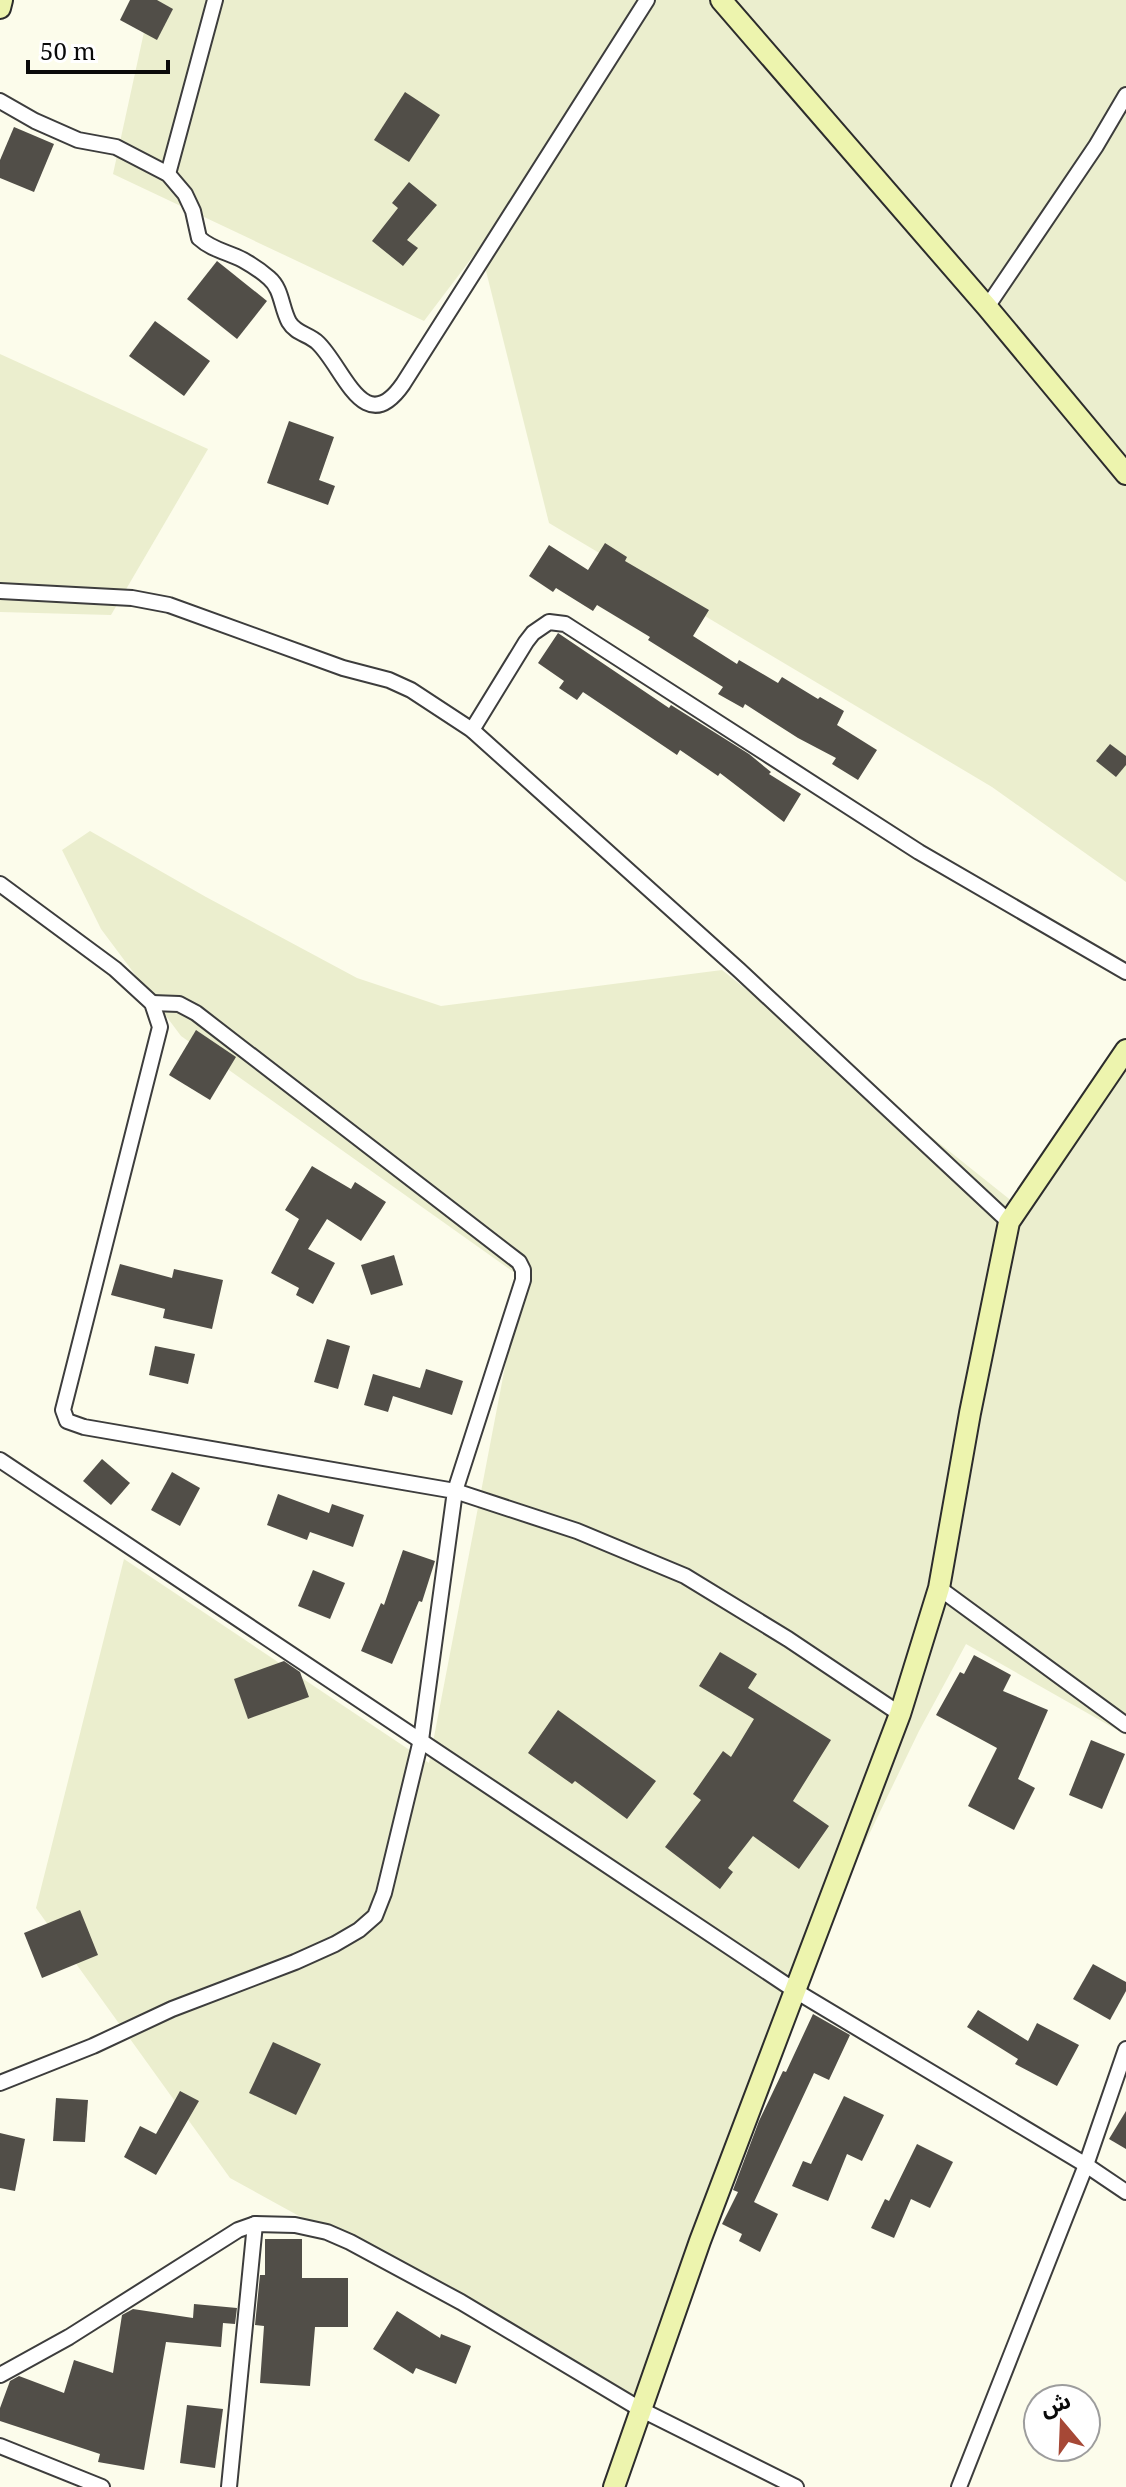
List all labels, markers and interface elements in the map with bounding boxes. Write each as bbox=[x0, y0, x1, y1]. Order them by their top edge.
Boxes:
scale bar bbox=[28, 24, 168, 74]
text: 50 m bbox=[40, 34, 96, 67]
north arrow bbox=[1022, 2383, 1102, 2463]
text: ش bbox=[1036, 2384, 1074, 2422]

